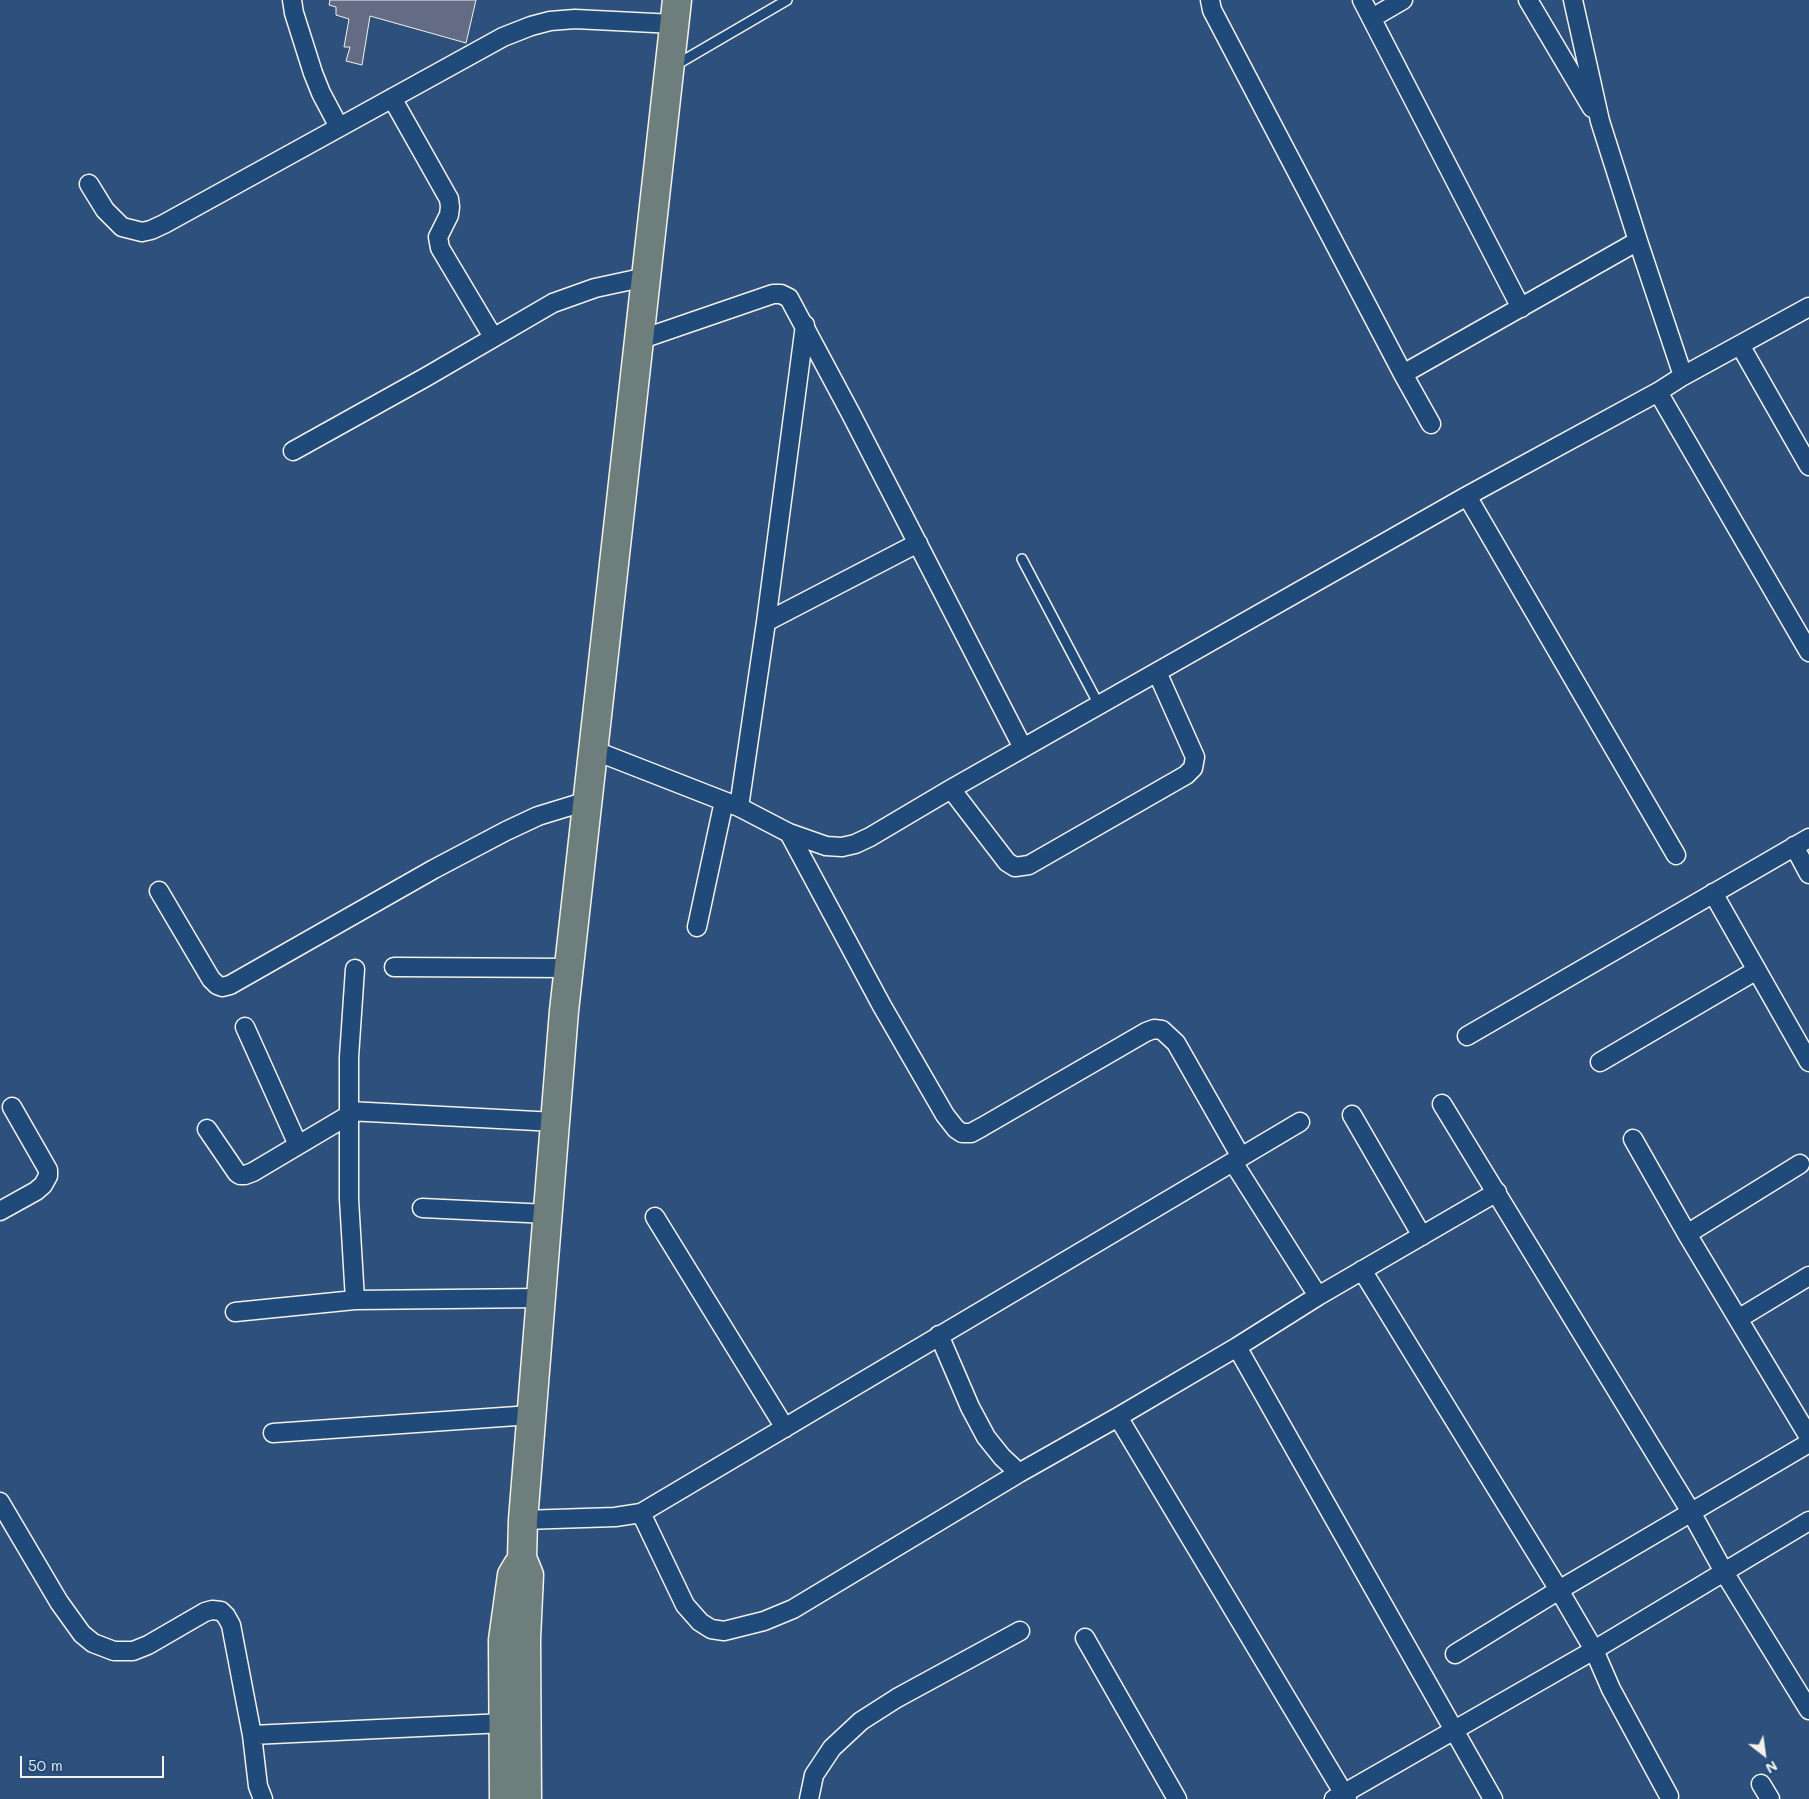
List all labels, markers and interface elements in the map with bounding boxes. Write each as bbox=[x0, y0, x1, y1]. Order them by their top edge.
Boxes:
north arrow bbox=[1739, 1729, 1789, 1779]
scale bar bbox=[22, 1746, 166, 1778]
text: 50 m bbox=[28, 1755, 63, 1775]
text: N bbox=[1762, 1757, 1781, 1778]

